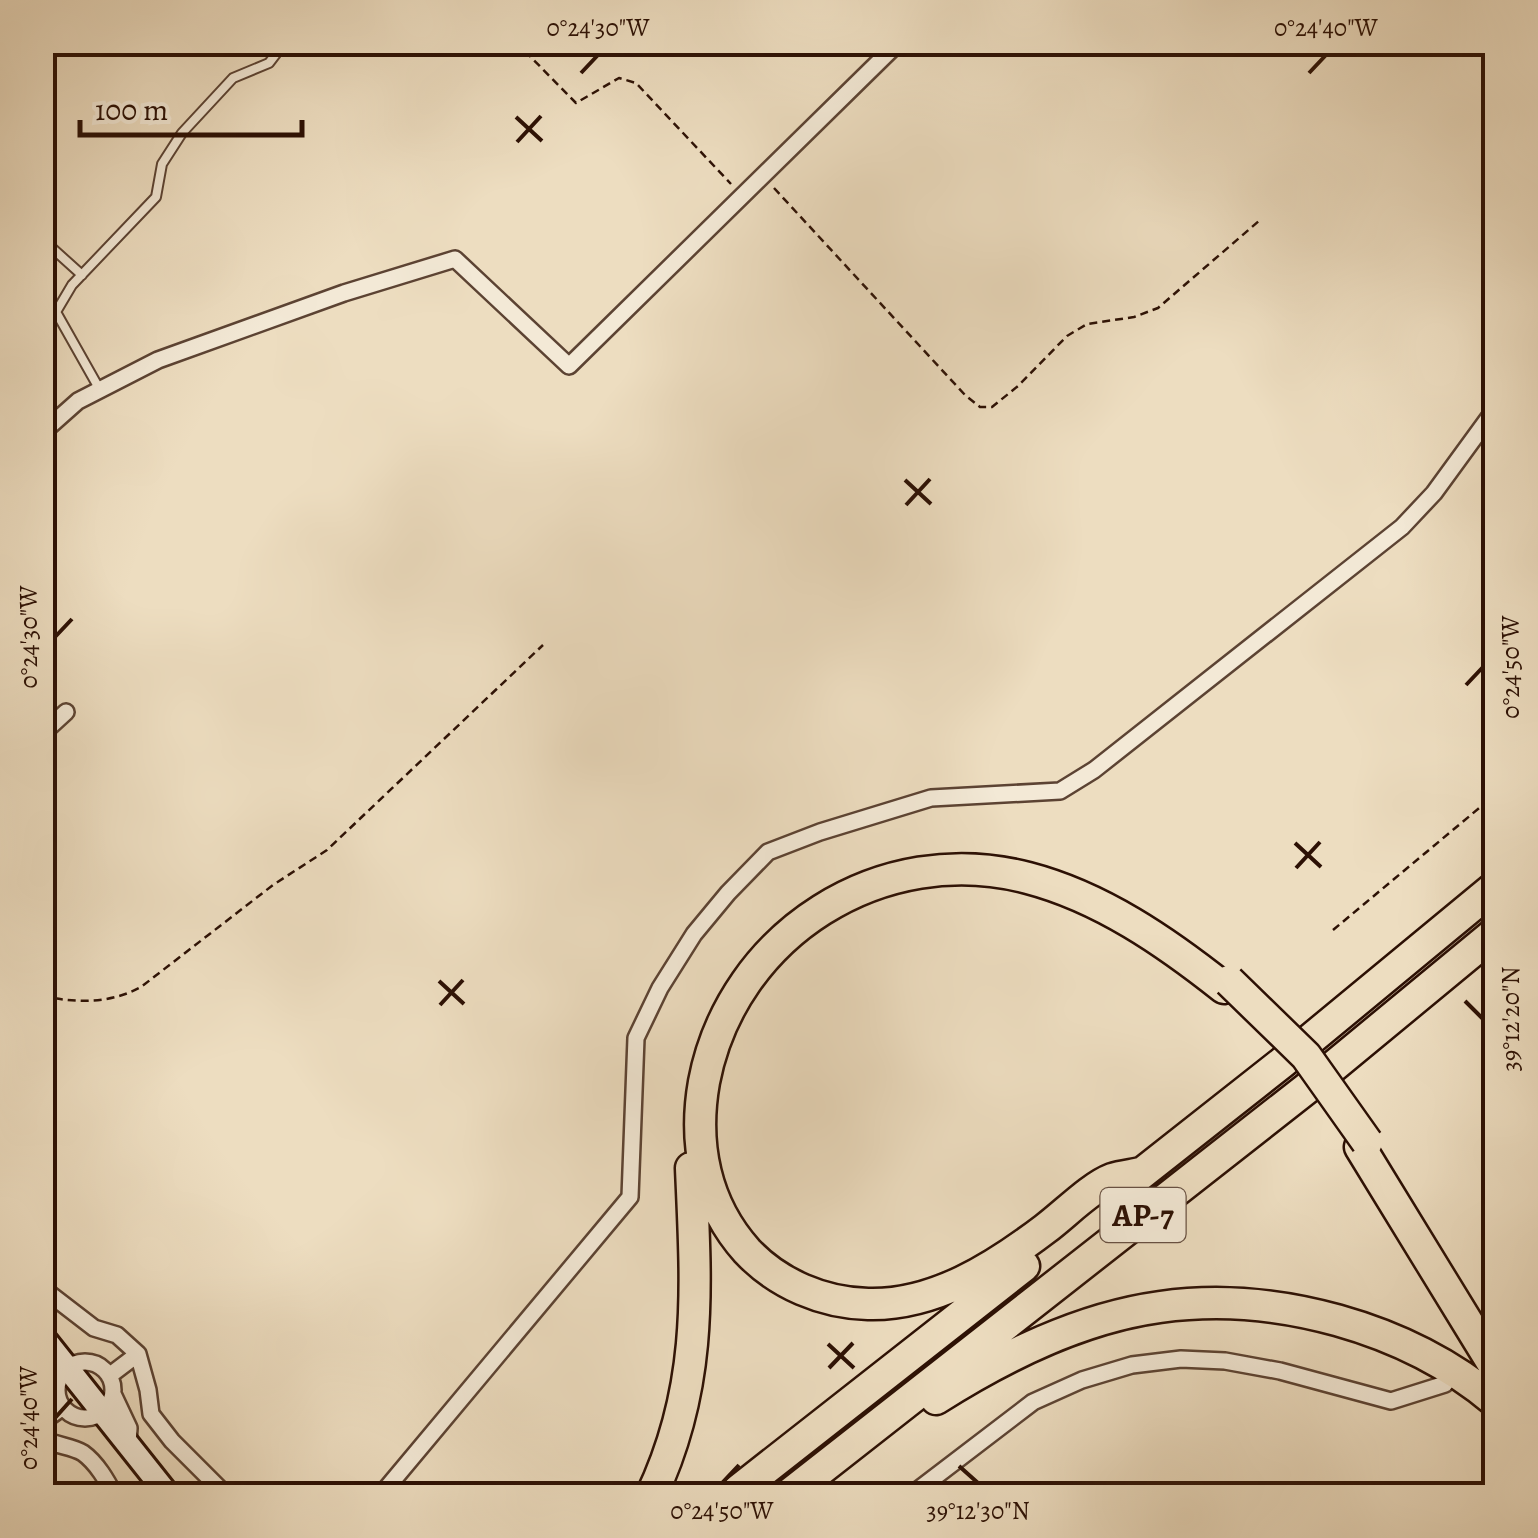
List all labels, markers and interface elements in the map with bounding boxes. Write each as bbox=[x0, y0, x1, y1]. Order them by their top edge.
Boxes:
text: 0°24'30"W bbox=[547, 11, 650, 45]
text: 0°24'40"W bbox=[1274, 11, 1379, 45]
scale bar bbox=[80, 75, 302, 137]
text: 100 m bbox=[95, 90, 168, 130]
text: 0°24'30"W bbox=[12, 585, 46, 688]
text: 0°24'50"W bbox=[1494, 615, 1528, 719]
text: 39°12'20"N bbox=[1494, 967, 1528, 1071]
road number: AP-7 bbox=[1100, 1188, 1186, 1242]
text: 0°24'40"W bbox=[12, 1365, 46, 1470]
text: 0°24'50"W bbox=[670, 1494, 774, 1528]
text: 39°12'30"N bbox=[926, 1494, 1030, 1528]

